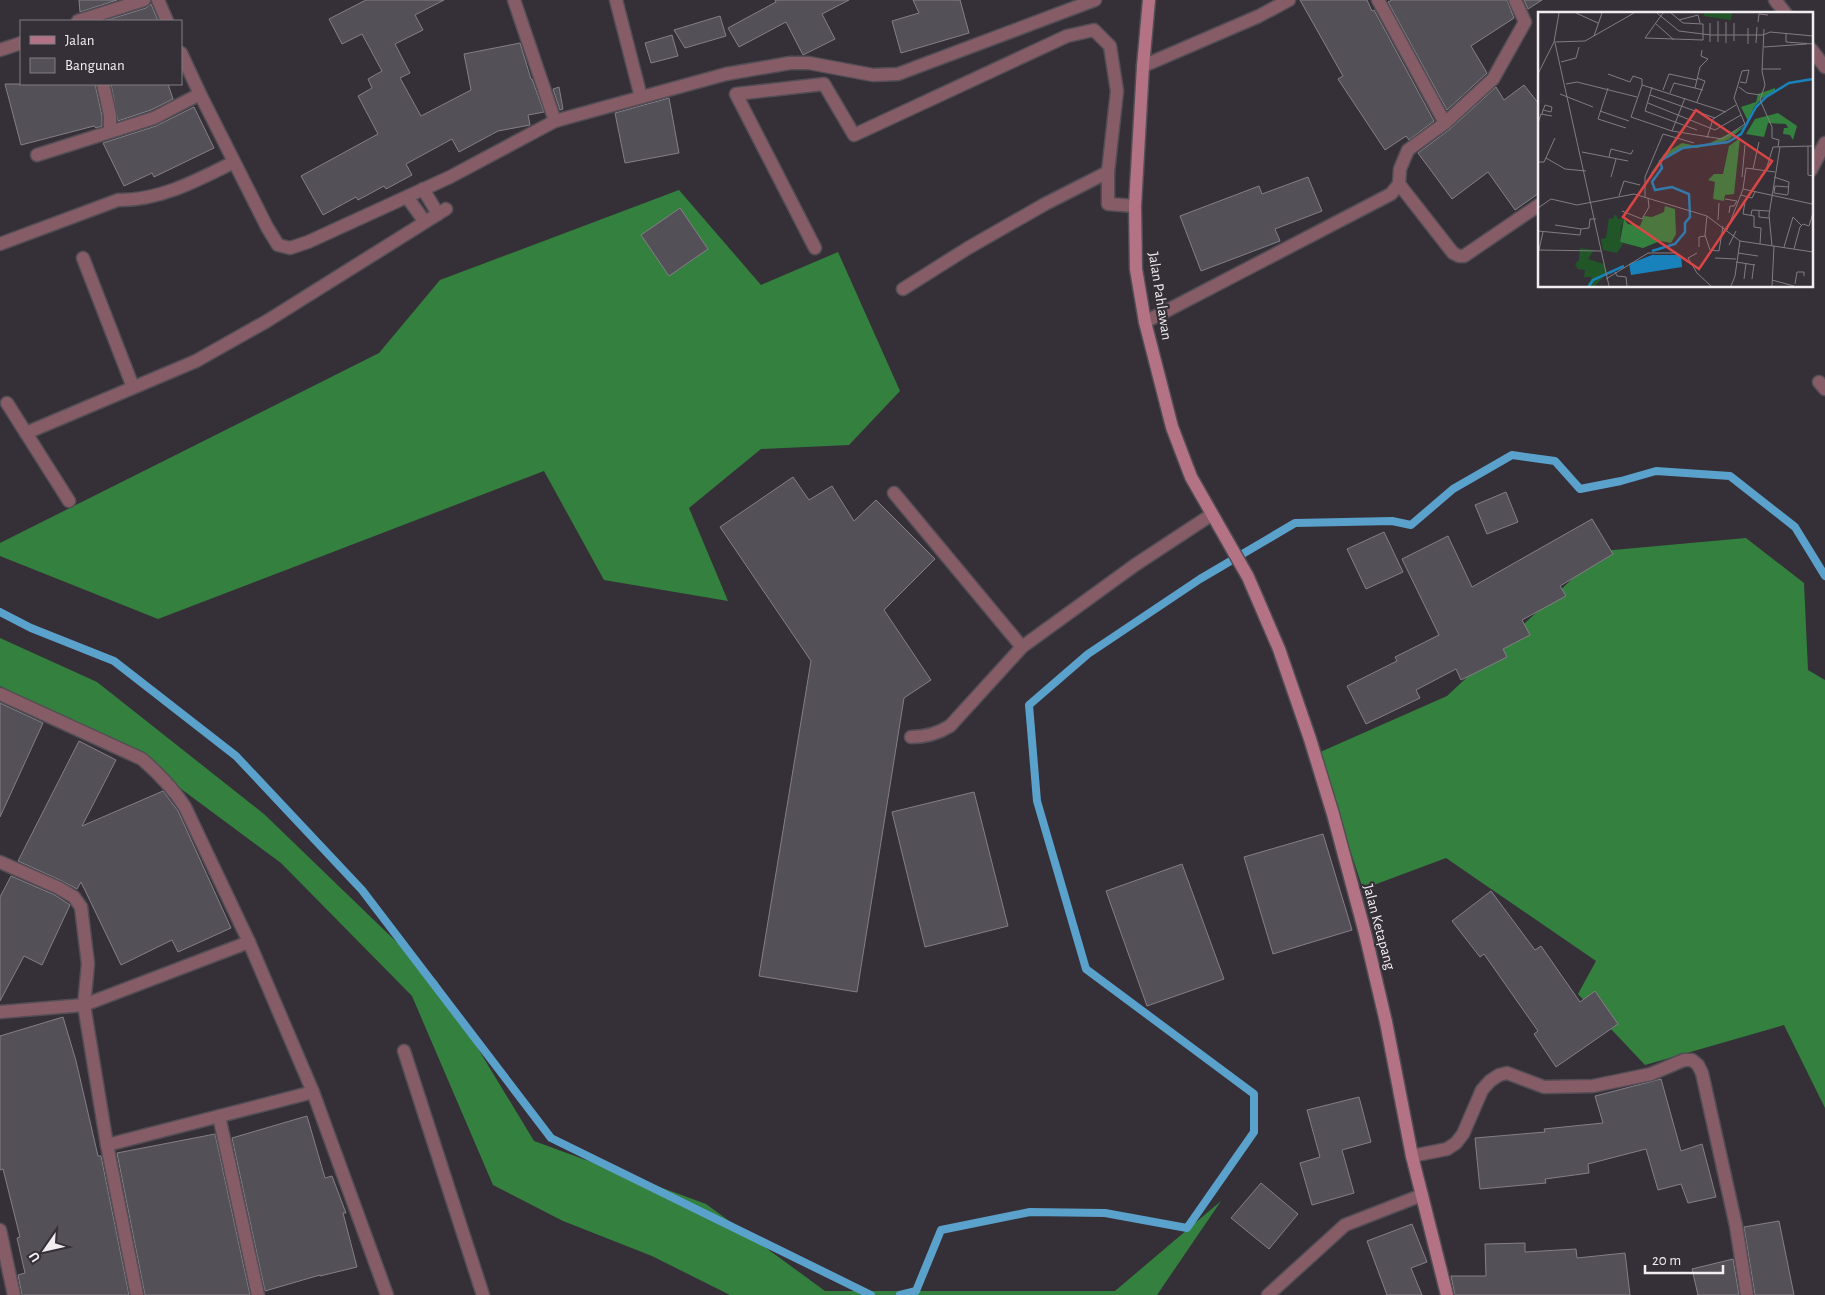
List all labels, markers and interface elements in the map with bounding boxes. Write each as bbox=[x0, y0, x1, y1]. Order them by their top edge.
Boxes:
inset map bbox=[1538, 12, 1812, 288]
legend bbox=[20, 20, 182, 85]
text: Jalan bbox=[65, 33, 95, 48]
text: Bangunan bbox=[65, 58, 125, 73]
street label: Jalan Pahlawan bbox=[1146, 251, 1174, 341]
street label: Jalan Ketapang bbox=[1360, 883, 1398, 972]
north arrow bbox=[20, 1225, 70, 1275]
scale bar bbox=[1645, 1242, 1722, 1274]
text: U bbox=[27, 1249, 43, 1264]
text: 20 m bbox=[1652, 1253, 1681, 1268]

